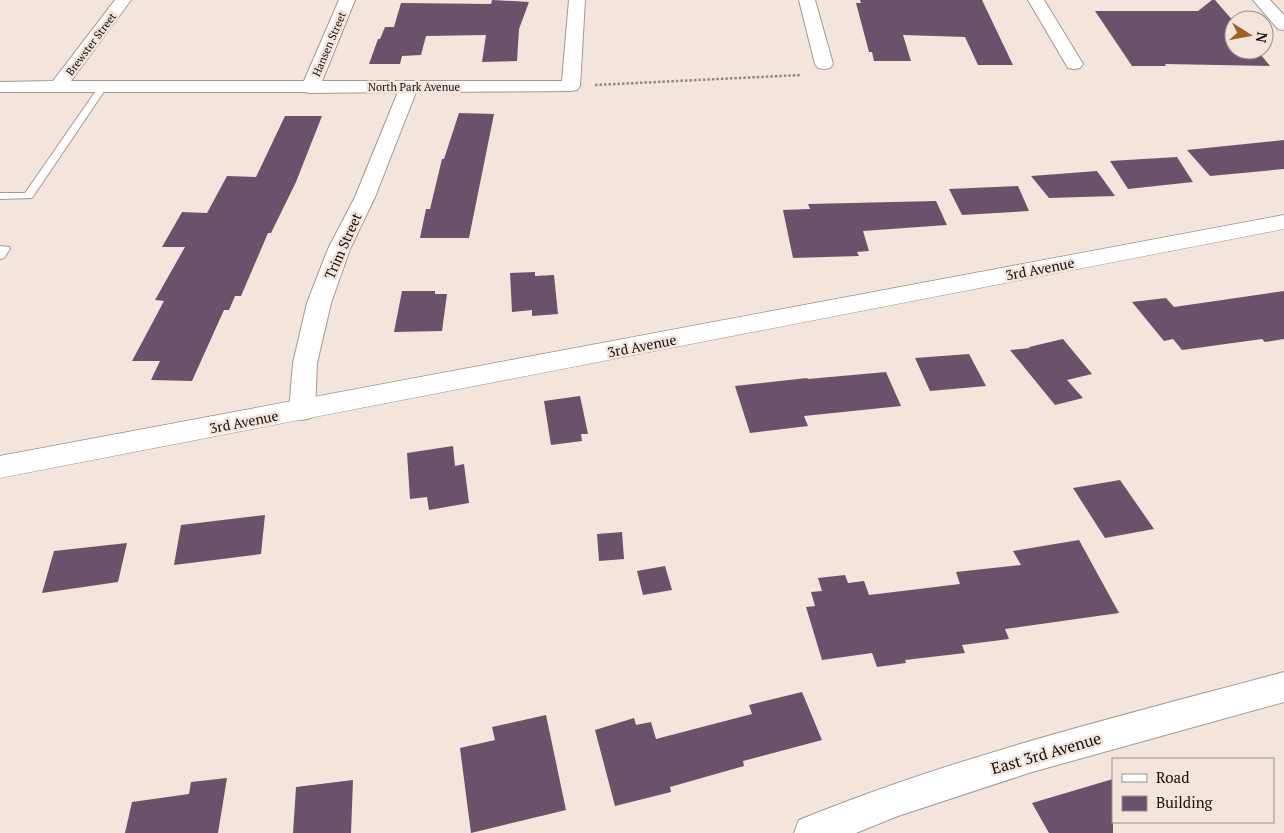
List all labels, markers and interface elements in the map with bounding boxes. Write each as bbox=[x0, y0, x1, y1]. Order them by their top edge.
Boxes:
street label: Brewster Street bbox=[63, 10, 119, 78]
street label: Hansen Street bbox=[309, 10, 349, 78]
north arrow bbox=[1224, 10, 1274, 60]
text: N bbox=[1252, 31, 1273, 45]
street label: North Park Avenue bbox=[368, 80, 460, 94]
street label: Trim Street bbox=[319, 209, 366, 282]
street label: 3rd Avenue bbox=[1004, 253, 1076, 284]
street label: 3rd Avenue bbox=[606, 330, 678, 361]
street label: 3rd Avenue bbox=[208, 406, 280, 437]
street label: East 3rd Avenue bbox=[988, 727, 1104, 779]
legend bbox=[1112, 758, 1274, 823]
text: Road bbox=[1156, 767, 1189, 787]
text: Building bbox=[1156, 792, 1214, 812]

